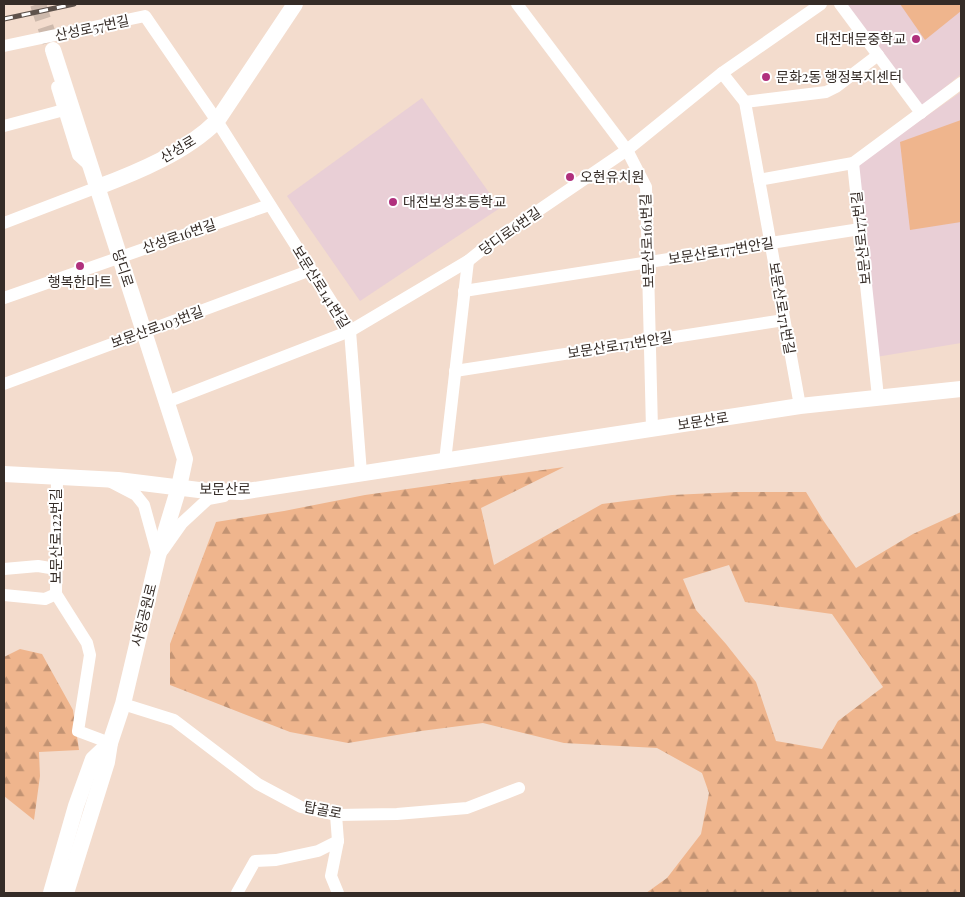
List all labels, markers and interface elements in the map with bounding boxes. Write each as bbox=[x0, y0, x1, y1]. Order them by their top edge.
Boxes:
street label: 산성로57번길 bbox=[53, 10, 131, 45]
place label: 대전대문중학교 bbox=[816, 29, 906, 48]
marker: 대전대문중학교 bbox=[910, 33, 922, 45]
place label: 문화2동 행정복지센터 bbox=[776, 67, 902, 86]
marker: 문화2동 행정복지센터 bbox=[760, 71, 772, 83]
street label: 산성로 bbox=[156, 130, 199, 167]
place label: 오현유치원 bbox=[580, 167, 644, 186]
marker: 오현유치원 bbox=[564, 171, 576, 183]
street label: 보문산로177번길 bbox=[846, 190, 875, 286]
place label: 대전보성초등학교 bbox=[403, 192, 506, 211]
street label: 보문산로161번길 bbox=[635, 193, 658, 289]
marker: 대전보성초등학교 bbox=[387, 196, 399, 208]
street label: 당디로6번길 bbox=[475, 202, 545, 259]
street label: 산성로16번길 bbox=[139, 214, 218, 257]
street label: 보문산로177번안길 bbox=[667, 233, 775, 268]
street label: 보문산로141번길 bbox=[288, 242, 355, 332]
street label: 당디로 bbox=[108, 247, 139, 289]
marker: 행복한마트 bbox=[74, 260, 86, 272]
street label: 보문산로171번길 bbox=[765, 260, 800, 356]
place label: 행복한마트 bbox=[48, 272, 112, 291]
street label: 보문산로103번길 bbox=[108, 301, 206, 352]
street label: 보문산로171번안길 bbox=[566, 327, 674, 362]
street label: 보문산로 bbox=[676, 407, 730, 434]
street label: 보문산로 bbox=[199, 479, 251, 498]
street label: 보문산로122번길 bbox=[46, 488, 65, 584]
street label: 사정공원로 bbox=[127, 581, 161, 648]
street label: 탑골로 bbox=[302, 796, 344, 823]

